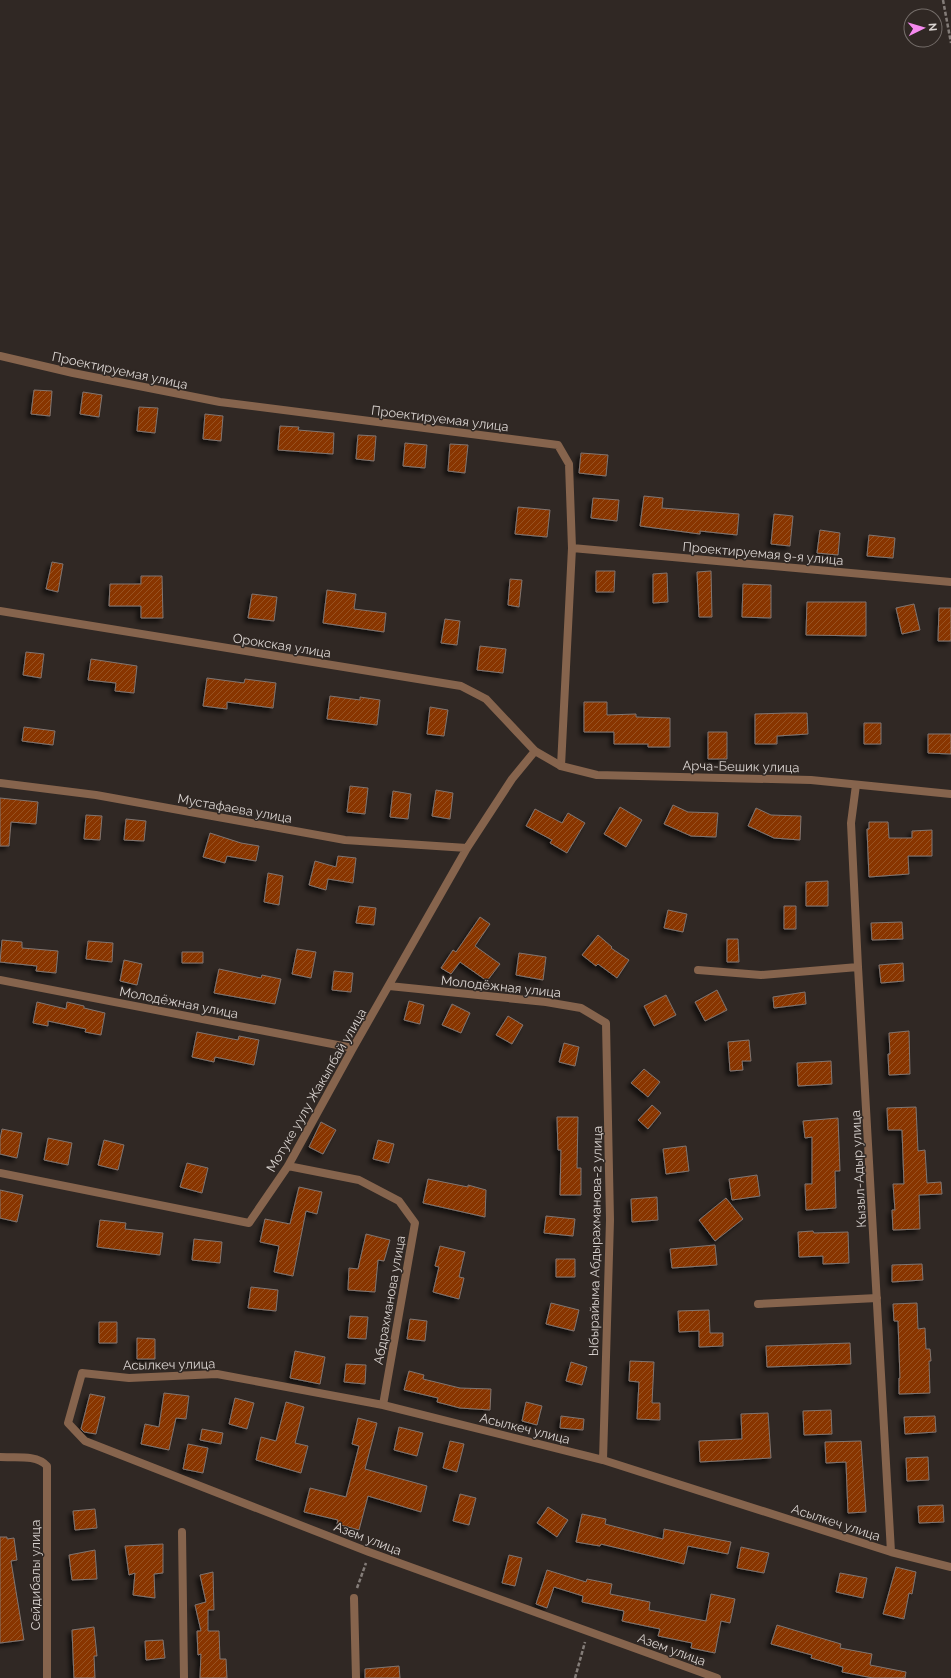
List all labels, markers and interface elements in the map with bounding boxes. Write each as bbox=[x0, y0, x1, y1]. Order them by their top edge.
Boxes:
north arrow bbox=[903, 8, 943, 48]
text: N bbox=[926, 22, 939, 32]
street label: Проектируемая улица bbox=[51, 349, 189, 392]
street label: Проектируемая улица bbox=[370, 403, 509, 434]
street label: Проектируемая 9-я улица bbox=[682, 539, 844, 568]
street label: Орокская улица bbox=[232, 630, 332, 661]
street label: Арча-Бешик улица bbox=[682, 758, 800, 775]
street label: Мустафаева улица bbox=[176, 791, 293, 826]
street label: Молодёжная улица bbox=[440, 973, 562, 1000]
street label: Молодёжная улица bbox=[118, 984, 240, 1021]
street label: Мотуке уулу Жакыпбай улица bbox=[263, 1006, 369, 1175]
street label: Кызыл-Адыр улица bbox=[848, 1110, 869, 1228]
street label: Ыбырайыма Абдырахманова-2 улица bbox=[586, 1126, 605, 1356]
street label: Абдрахманова улица bbox=[371, 1234, 408, 1366]
street label: Асылкеч улица bbox=[123, 1356, 215, 1373]
street label: Асылкеч улица bbox=[478, 1410, 572, 1447]
street label: Асылкеч улица bbox=[790, 1501, 882, 1544]
street label: Азем улица bbox=[332, 1519, 404, 1558]
street label: Сейдибалы улица bbox=[28, 1520, 43, 1630]
street label: Азем улица bbox=[636, 1630, 708, 1669]

